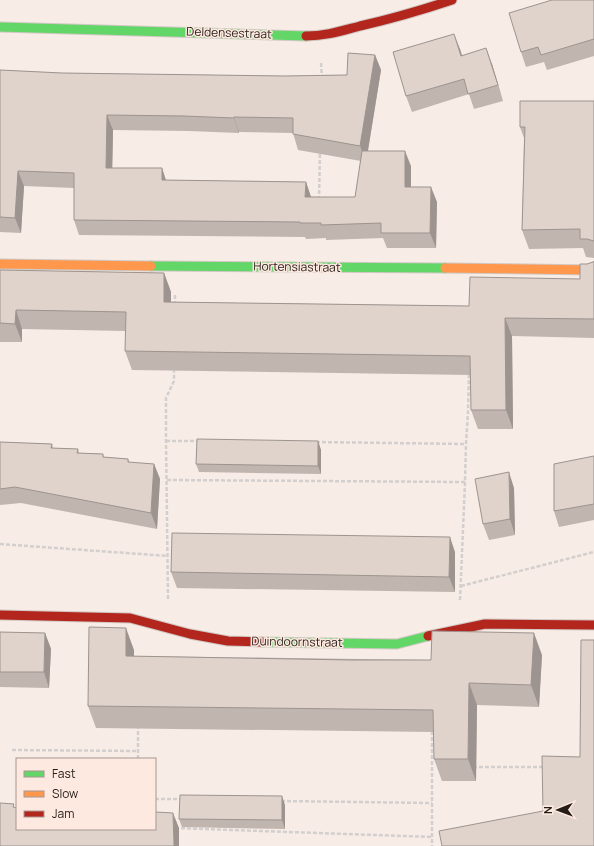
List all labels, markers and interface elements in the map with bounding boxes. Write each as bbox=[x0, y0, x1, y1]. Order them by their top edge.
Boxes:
street label: Deldensestraat bbox=[186, 23, 272, 42]
street label: Hortensiastraat bbox=[253, 257, 341, 276]
street label: Duindoornstraat bbox=[251, 632, 343, 651]
legend bbox=[16, 758, 156, 830]
text: Fast bbox=[52, 765, 76, 782]
text: Slow bbox=[52, 785, 78, 802]
north arrow bbox=[538, 790, 578, 830]
text: Jam bbox=[52, 805, 74, 822]
text: N bbox=[540, 806, 555, 814]

